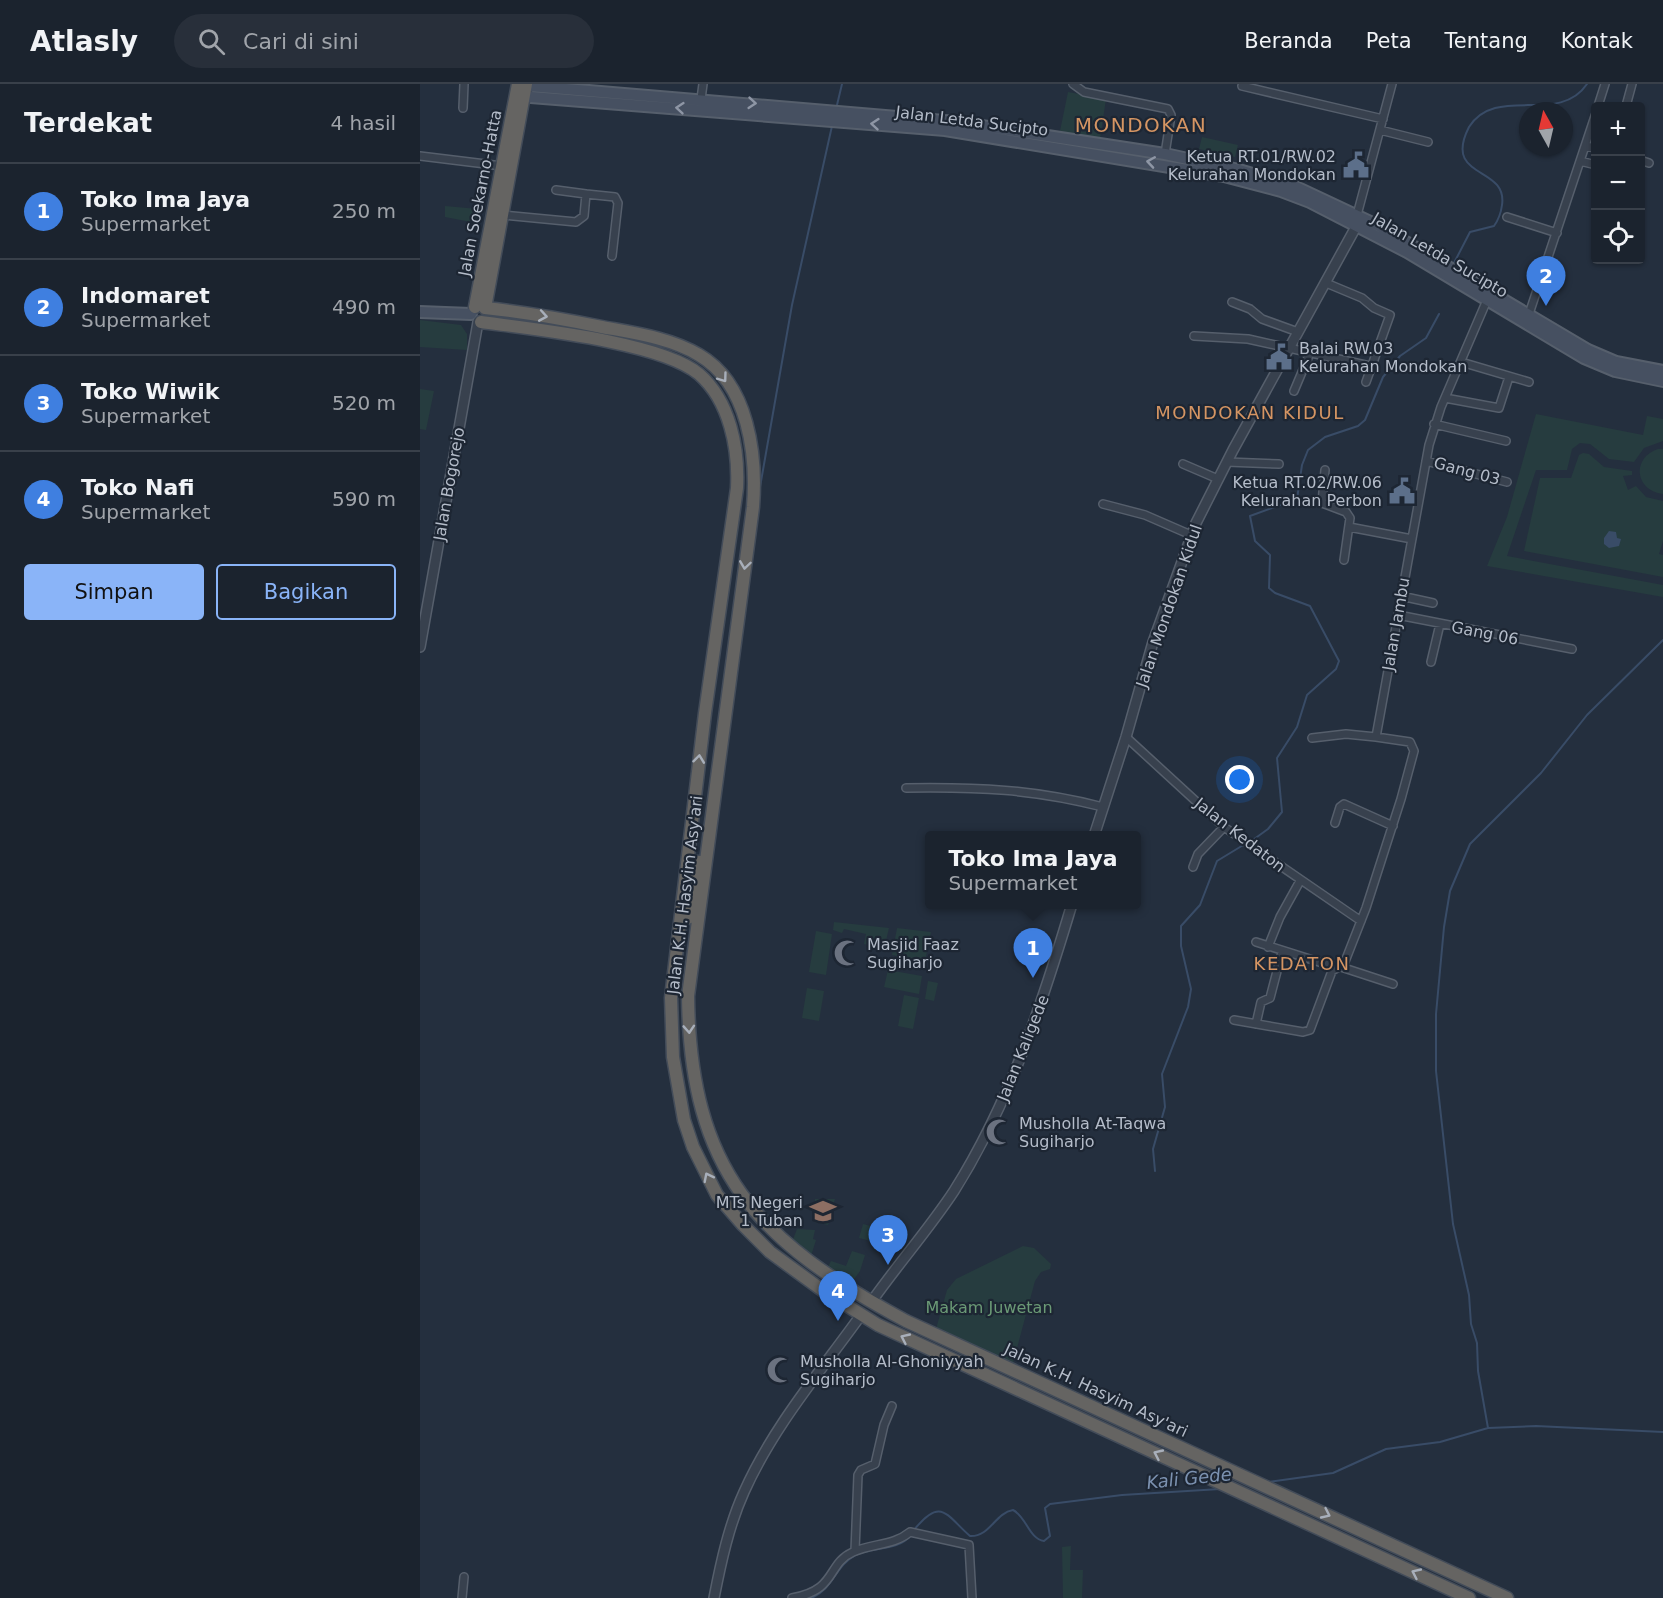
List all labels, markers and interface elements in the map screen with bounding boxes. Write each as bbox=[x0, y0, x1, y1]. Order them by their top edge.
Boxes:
search box bbox=[174, 14, 594, 68]
text: Atlasly bbox=[30, 25, 138, 58]
icon: search bbox=[195, 25, 228, 58]
text: Cari di sini bbox=[243, 29, 359, 54]
text: Beranda bbox=[1244, 29, 1333, 53]
text: Peta bbox=[1366, 29, 1412, 53]
text: Tentang bbox=[1445, 29, 1528, 53]
text: Kontak bbox=[1561, 29, 1633, 53]
one-way arrow bbox=[747, 96, 756, 109]
one-way arrow bbox=[676, 102, 685, 115]
street label: Jalan Letda Sucipto bbox=[894, 102, 1049, 140]
north arrow bbox=[1519, 102, 1573, 156]
map controls bbox=[1591, 102, 1645, 264]
button: + bbox=[1591, 102, 1645, 156]
text: Terdekat bbox=[24, 108, 152, 138]
street label: Jalan Soekarno-Hatta bbox=[454, 108, 505, 279]
text: 4 hasil bbox=[330, 111, 396, 135]
district label: MONDOKAN bbox=[1075, 113, 1207, 137]
one-way arrow bbox=[870, 118, 879, 131]
place label: Ketua RT.01/RW.02 Kelurahan Mondokan bbox=[1168, 147, 1336, 184]
public building icon: Ketua RT.01/RW.02 Kelurahan Mondokan bbox=[1341, 150, 1371, 180]
button: − bbox=[1591, 156, 1645, 210]
one-way arrow bbox=[1146, 157, 1155, 169]
text: Toko Ima Jaya bbox=[81, 187, 250, 212]
text: 1 bbox=[37, 199, 50, 223]
text: 250 m bbox=[332, 199, 396, 223]
street label: Jalan Letda Sucipto bbox=[1368, 208, 1511, 302]
button: locate bbox=[1591, 210, 1645, 264]
text: Supermarket bbox=[81, 212, 210, 236]
pin: 2 bbox=[1526, 256, 1566, 306]
text: Indomaret bbox=[81, 283, 210, 308]
text: 2 bbox=[37, 295, 50, 319]
text: 490 m bbox=[332, 295, 396, 319]
text: Supermarket bbox=[81, 308, 210, 332]
one-way arrow bbox=[538, 309, 547, 321]
place label: Balai RW.03 Kelurahan Mondokan bbox=[1299, 339, 1467, 376]
public building icon: Balai RW.03 Kelurahan Mondokan bbox=[1264, 342, 1294, 372]
one-way arrow bbox=[715, 371, 726, 382]
text: Toko Wiwik bbox=[81, 379, 219, 404]
text: 3 bbox=[37, 391, 50, 415]
text: 520 m bbox=[332, 391, 396, 415]
district label: MONDOKAN KIDUL bbox=[1155, 402, 1345, 423]
text: Supermarket bbox=[81, 404, 210, 428]
street label: Jalan Bogorejo bbox=[429, 426, 468, 543]
street label: Gang 03 bbox=[1432, 453, 1502, 489]
place label: Ketua RT.02/RW.06 Kelurahan Perbon bbox=[1233, 473, 1382, 510]
text: Toko Nafi bbox=[81, 475, 195, 500]
public building icon: Ketua RT.02/RW.06 Kelurahan Perbon bbox=[1387, 476, 1417, 506]
text: 4 bbox=[37, 487, 50, 511]
text: 590 m bbox=[332, 487, 396, 511]
text: Supermarket bbox=[81, 500, 210, 524]
street label: Jalan Mondokan Kidul bbox=[1132, 522, 1206, 691]
one-way arrow bbox=[739, 561, 752, 570]
button: Simpan bbox=[24, 564, 204, 620]
button: Bagikan bbox=[216, 564, 396, 620]
street label: Jalan Jambu bbox=[1378, 576, 1414, 673]
street label: Gang 06 bbox=[1450, 617, 1520, 649]
one-way arrow bbox=[693, 754, 705, 763]
your location bbox=[1225, 765, 1254, 794]
street label: Jalan Kedaton bbox=[1190, 793, 1289, 876]
street label: Jalan K.H. Hasyim Asy'ari bbox=[663, 794, 707, 997]
popup bbox=[925, 831, 1141, 909]
text: Toko Ima Jaya bbox=[948, 846, 1118, 871]
text: Supermarket bbox=[948, 871, 1078, 895]
pin: 1 bbox=[1014, 928, 1052, 978]
place label: Masjid Faaz Sugiharjo bbox=[867, 935, 959, 972]
mosque icon: Masjid Faaz Sugiharjo bbox=[832, 938, 862, 968]
district label: KEDATON bbox=[1254, 953, 1350, 974]
street label: Jalan Kaligede bbox=[993, 992, 1053, 1105]
one-way arrow bbox=[682, 1025, 695, 1034]
place label: Musholla At-Taqwa Sugiharjo bbox=[1019, 1114, 1166, 1151]
mosque icon: Musholla At-Taqwa Sugiharjo bbox=[984, 1117, 1014, 1147]
one-way arrow bbox=[704, 1173, 715, 1184]
place label: MTs Negeri 1 Tuban bbox=[716, 1193, 803, 1230]
school or university icon: MTs Negeri 1 Tuban bbox=[808, 1196, 838, 1226]
pin: 3 bbox=[868, 1216, 908, 1265]
pin: 4 bbox=[818, 1272, 858, 1321]
park label: Makam Juwetan bbox=[925, 1298, 1053, 1317]
one-way arrow bbox=[900, 1334, 911, 1346]
street label: Jalan K.H. Hasyim Asy'ari bbox=[1000, 1339, 1191, 1441]
place label: Musholla Al-Ghoniyyah Sugiharjo bbox=[800, 1352, 984, 1389]
mosque icon: Musholla Al-Ghoniyyah Sugiharjo bbox=[765, 1355, 795, 1385]
one-way arrow bbox=[1154, 1449, 1165, 1461]
water label: Kali Gede bbox=[1145, 1463, 1233, 1493]
one-way arrow bbox=[1319, 1507, 1330, 1519]
one-way arrow bbox=[1411, 1569, 1422, 1581]

